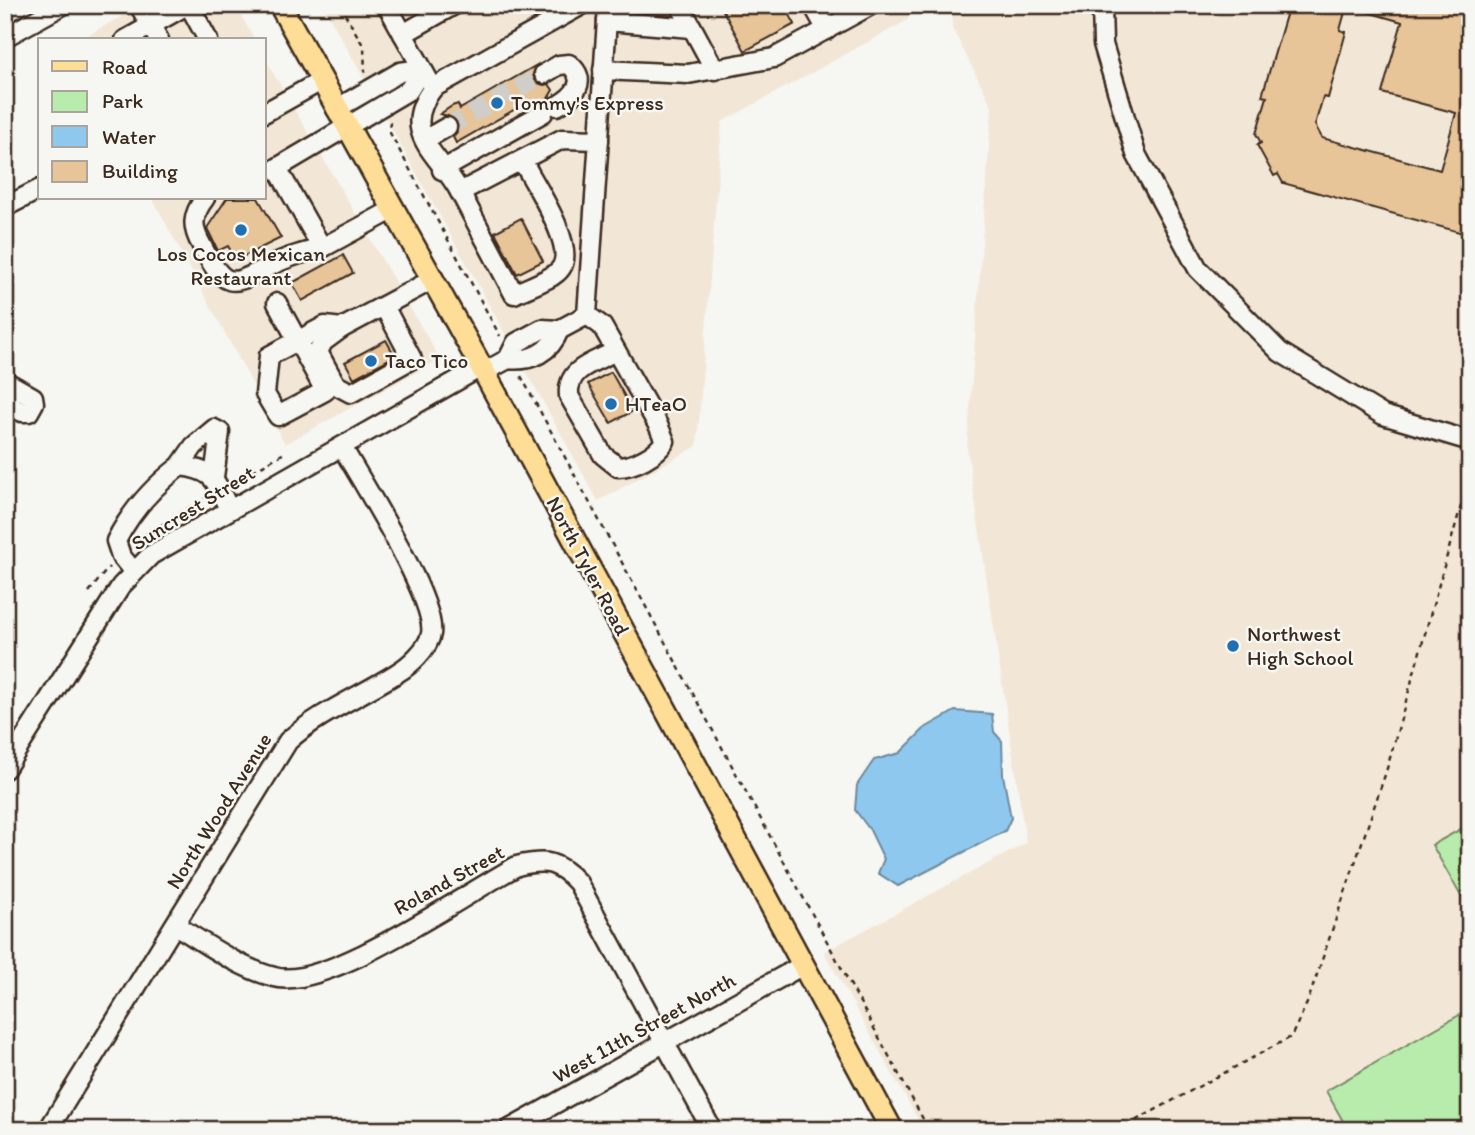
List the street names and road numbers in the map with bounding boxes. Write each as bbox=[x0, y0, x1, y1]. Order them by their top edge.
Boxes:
street label: Suncrest Street bbox=[126, 460, 259, 556]
street label: North Tyler Road bbox=[541, 492, 636, 640]
street label: North Wood Avenue bbox=[160, 728, 277, 893]
street label: Roland Street bbox=[389, 839, 508, 920]
street label: West 11th Street North bbox=[548, 967, 740, 1088]

